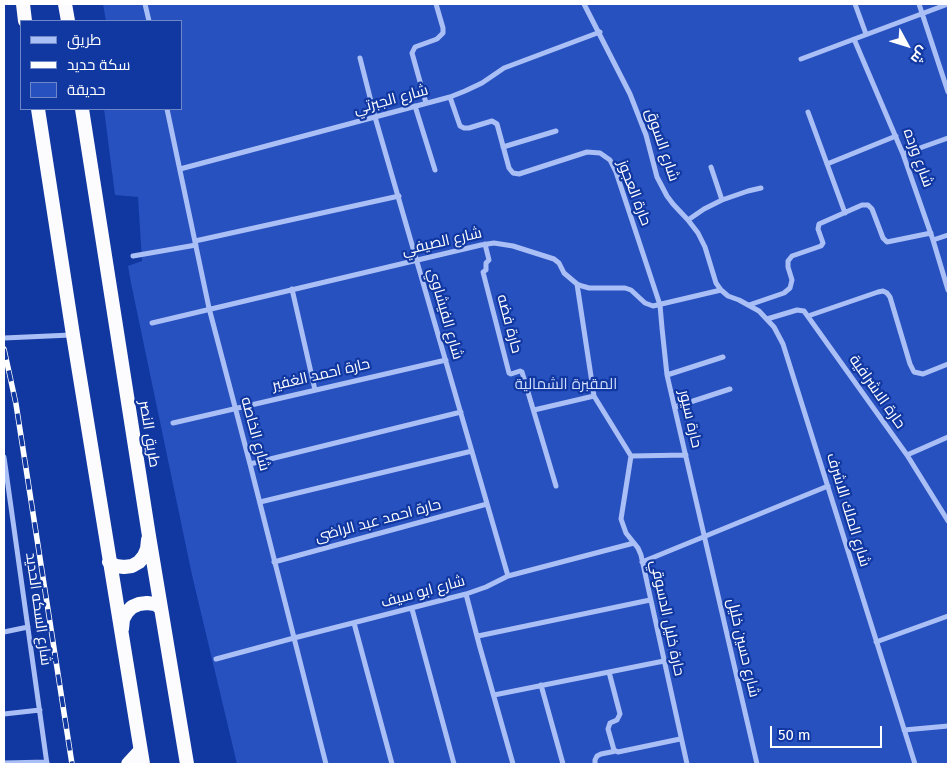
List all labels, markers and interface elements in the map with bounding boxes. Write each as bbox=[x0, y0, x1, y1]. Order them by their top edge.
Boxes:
legend bbox=[20, 20, 182, 110]
north arrow bbox=[882, 20, 932, 70]
text: طريق bbox=[67, 31, 101, 49]
text: ش bbox=[907, 42, 931, 67]
text: سكة حديد bbox=[67, 56, 130, 74]
text: حديقة bbox=[67, 81, 106, 99]
street label: شارع الجبرتي bbox=[352, 81, 430, 119]
street label: شارع السوق bbox=[641, 106, 683, 184]
street label: شارع ورده bbox=[899, 126, 937, 190]
street label: حارة العجوز bbox=[613, 158, 655, 228]
street label: شارع الصيفي bbox=[400, 224, 484, 260]
street label: شارع الفيشاوي bbox=[423, 266, 467, 362]
street label: حارة فضه bbox=[493, 293, 525, 355]
street label: حارة الاشرافية bbox=[845, 352, 909, 432]
street label: حارة احمد الغفير bbox=[270, 355, 372, 395]
park label: المقبرة الشمالية bbox=[515, 376, 617, 394]
street label: حارة سيور bbox=[675, 388, 705, 450]
street label: شارع الخاصه bbox=[237, 395, 273, 473]
street label: طريق النصر bbox=[135, 399, 163, 469]
street label: شارع الملك الاشرف bbox=[822, 451, 874, 569]
street label: حارة احمد عبد الراضى bbox=[313, 496, 443, 546]
street label: شارع السكه الحديد bbox=[21, 551, 55, 667]
street label: حارة خليل الدسوقي bbox=[646, 558, 688, 678]
street label: شارع ابو سيف bbox=[379, 572, 467, 612]
street label: شارع حسين خليل bbox=[723, 597, 763, 699]
scale bar bbox=[772, 716, 884, 748]
text: 50 m bbox=[778, 726, 811, 744]

